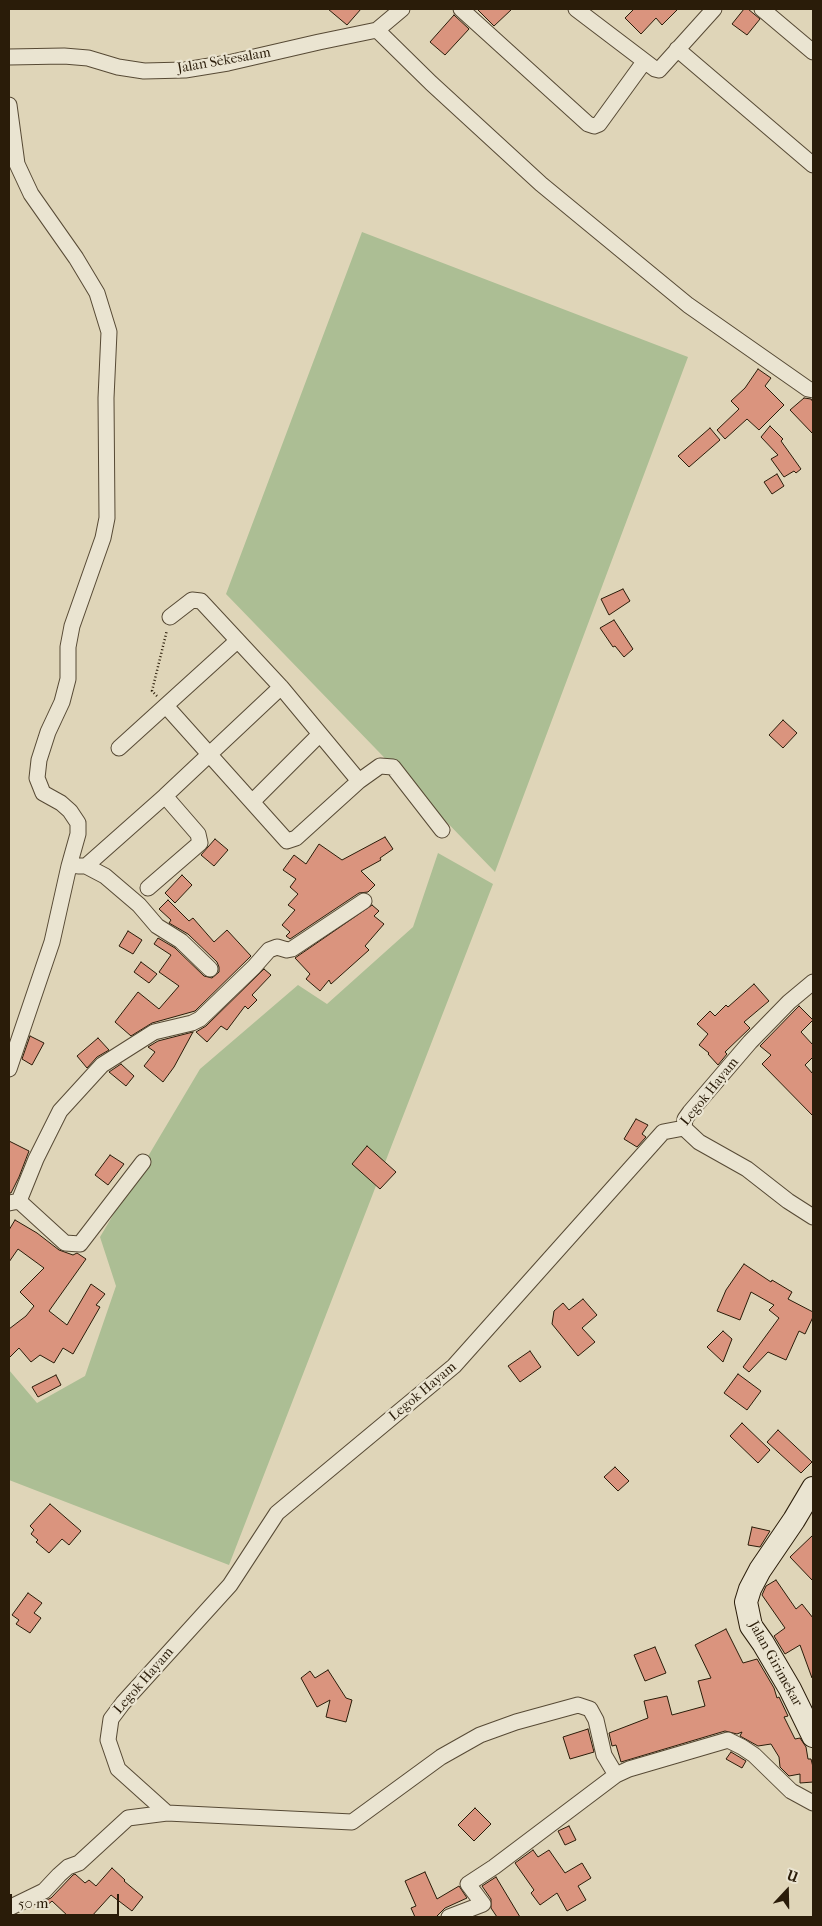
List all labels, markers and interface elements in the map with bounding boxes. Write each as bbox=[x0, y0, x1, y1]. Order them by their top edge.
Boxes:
street label: Jalan Sekesalam bbox=[176, 45, 272, 77]
street label: Legok Hayam bbox=[677, 1055, 743, 1129]
street label: Legok Hayam bbox=[386, 1359, 460, 1425]
street label: Jalan Girimekar bbox=[745, 1618, 805, 1710]
street label: Legok Hayam bbox=[110, 1644, 178, 1718]
north arrow bbox=[762, 1866, 812, 1916]
text: U bbox=[784, 1867, 801, 1886]
scale bar bbox=[12, 1884, 121, 1916]
text: 50 m bbox=[18, 1894, 48, 1912]

